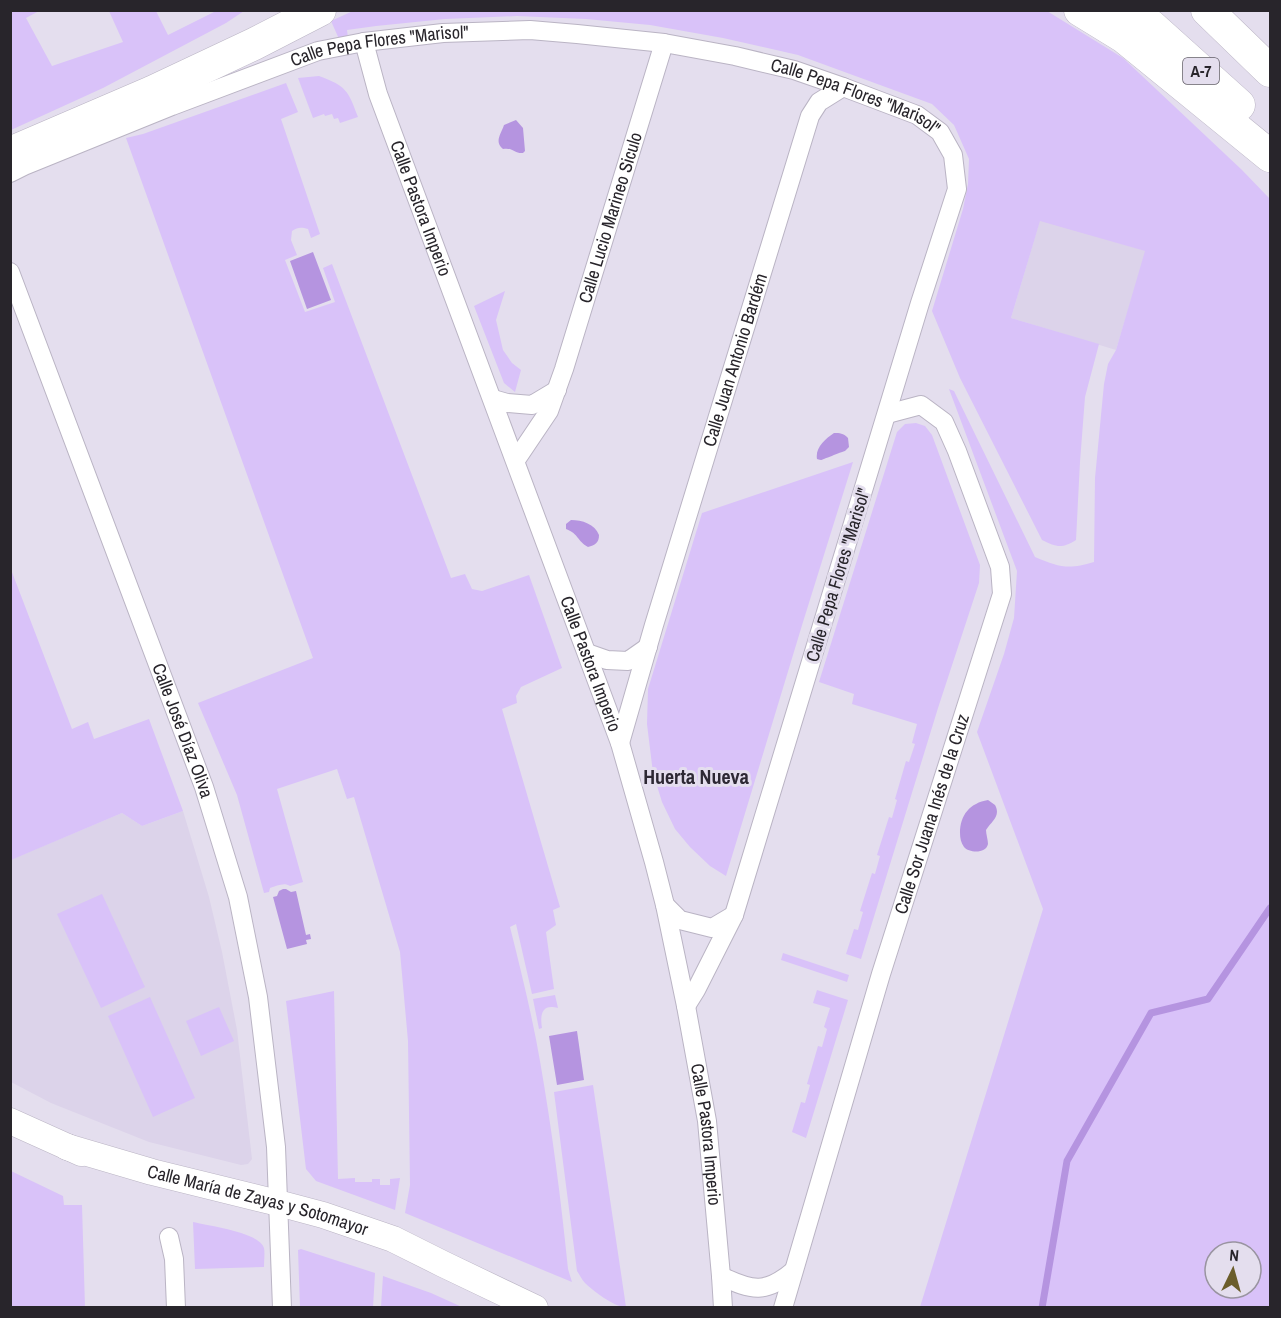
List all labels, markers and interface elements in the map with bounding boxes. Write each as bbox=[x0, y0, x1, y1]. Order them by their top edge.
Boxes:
street label: Calle Pepa Flores "Marisol" bbox=[287, 19, 469, 72]
street label: Calle Pepa Flores "Marisol" bbox=[768, 52, 946, 140]
road number: A-7 bbox=[1183, 58, 1219, 84]
street label: Calle Lucio Marineo Siculo bbox=[572, 129, 648, 306]
street label: Calle Pastora Imperio bbox=[384, 137, 458, 280]
street label: Calle Juan Antonio Bardém bbox=[696, 270, 773, 449]
street label: Calle Pepa Flores "Marisol" bbox=[799, 485, 876, 665]
street label: Calle Pastora Imperio bbox=[554, 592, 628, 735]
street label: Calle José Díaz Oliva bbox=[146, 659, 220, 801]
street label: Calle Sor Juana Inés de la Cruz bbox=[888, 711, 975, 917]
district label: Huerta Nueva bbox=[643, 763, 749, 790]
street label: Calle Pastora Imperio bbox=[685, 1061, 728, 1206]
street label: Calle María de Zayas y Sotomayor bbox=[145, 1158, 372, 1242]
north arrow bbox=[1203, 1240, 1263, 1300]
text: N bbox=[1229, 1244, 1240, 1266]

